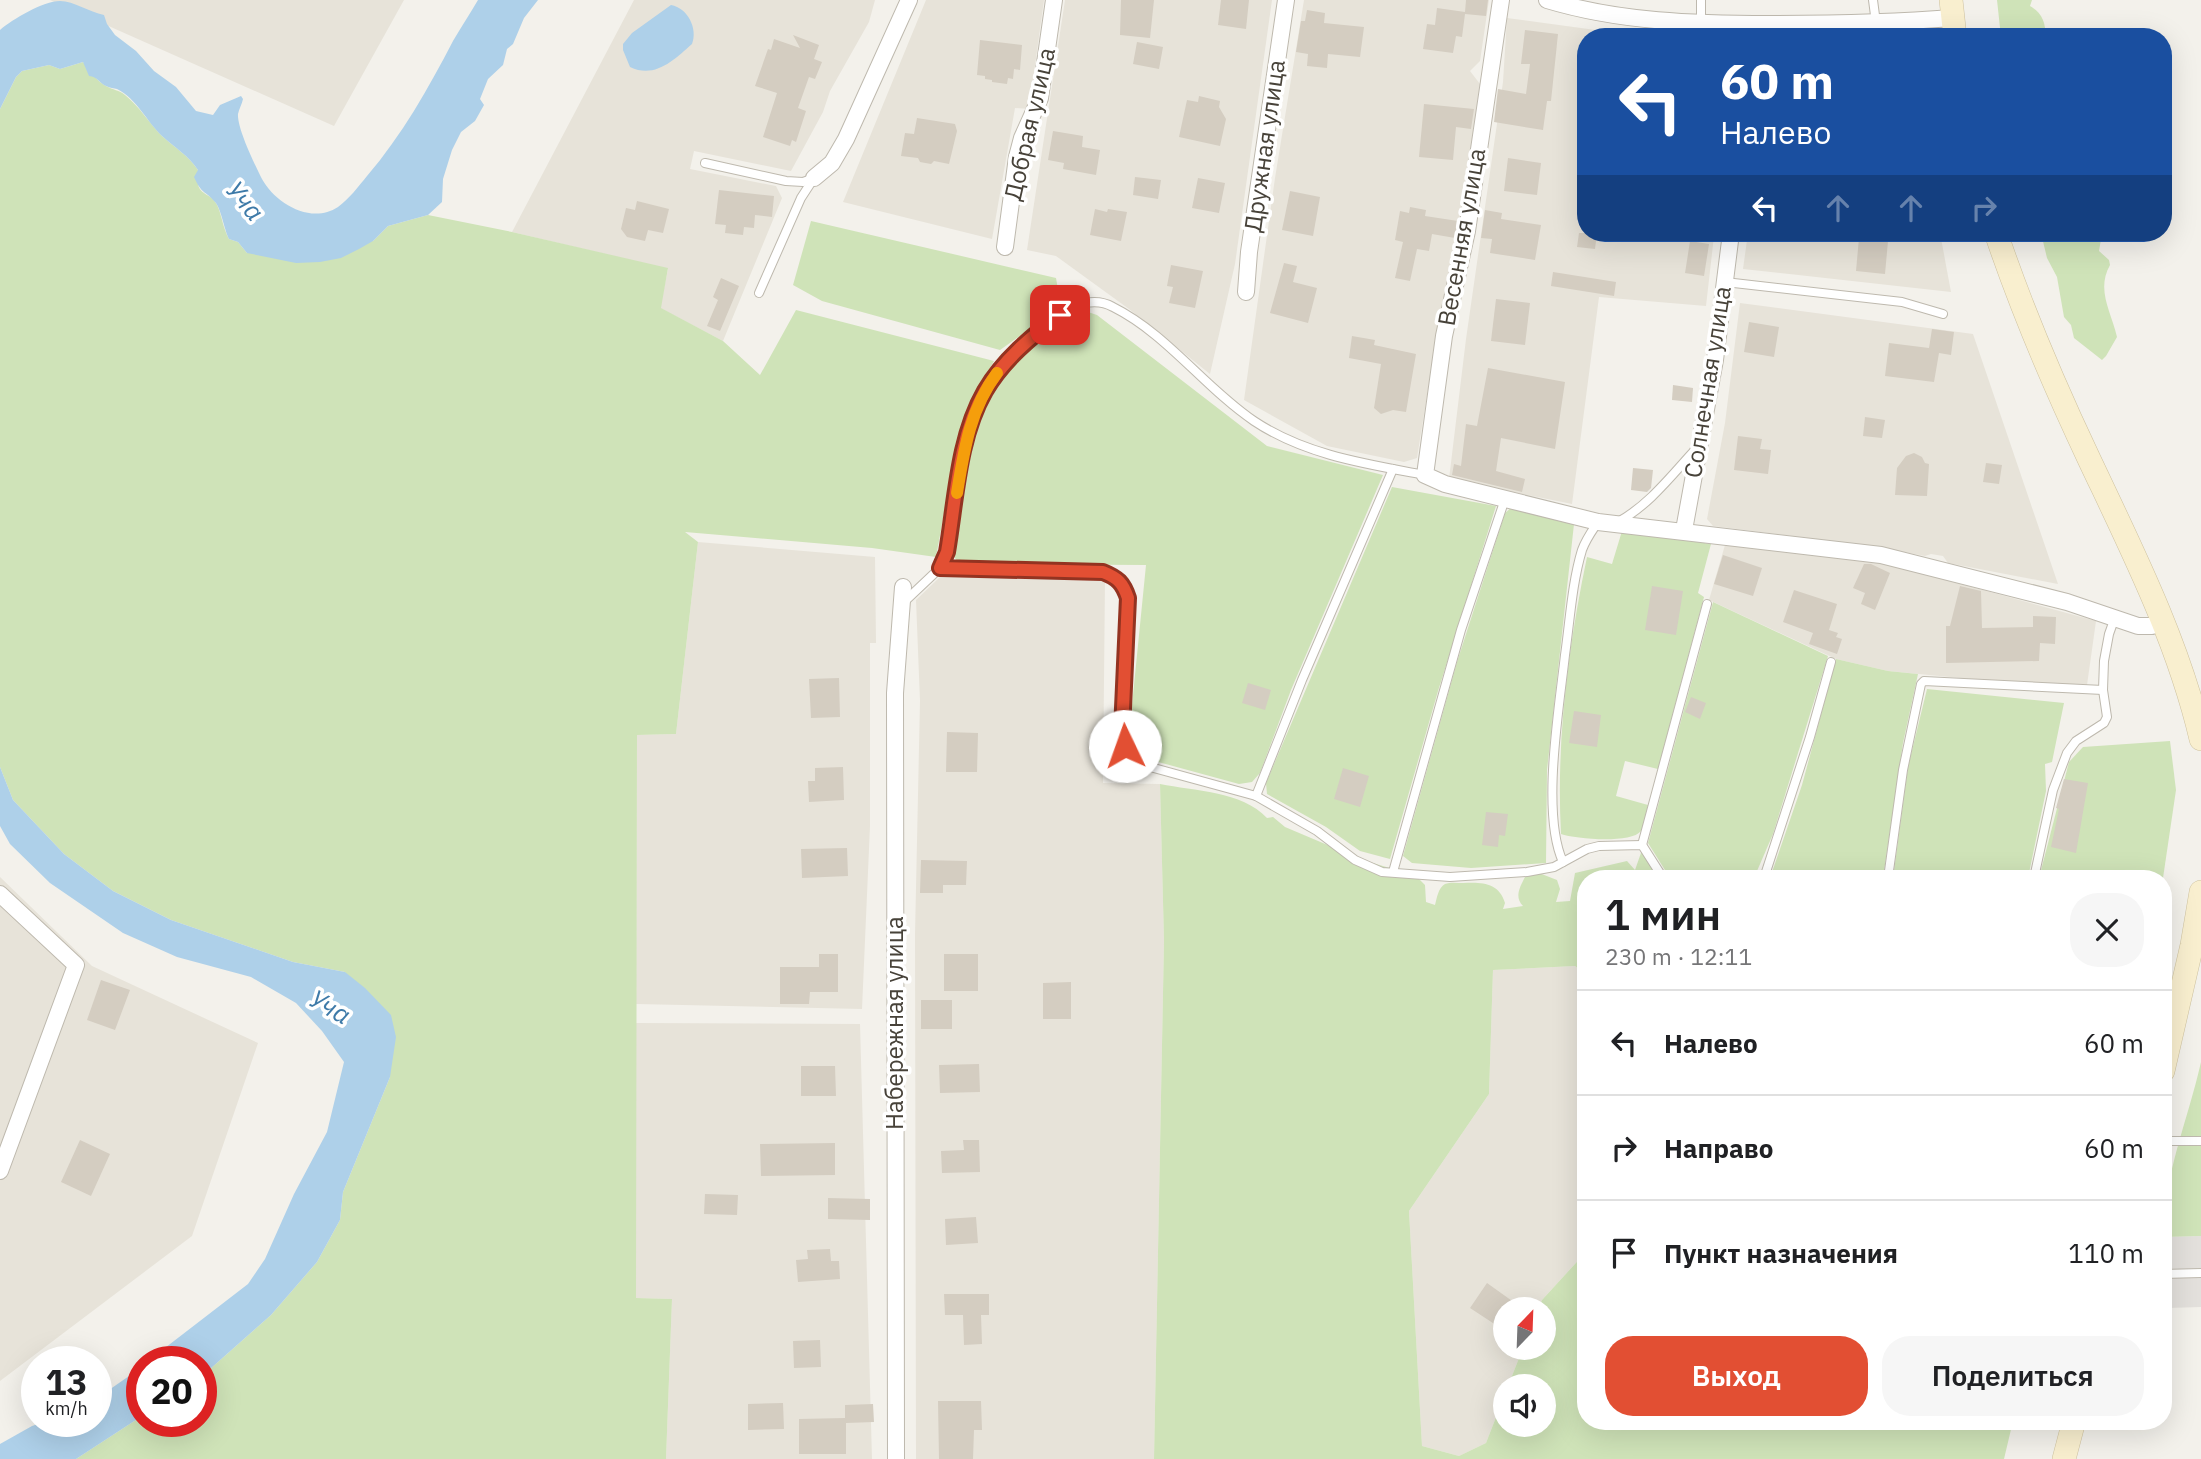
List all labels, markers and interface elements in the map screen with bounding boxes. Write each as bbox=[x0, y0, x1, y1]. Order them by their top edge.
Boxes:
street label: Добрая улица bbox=[996, 44, 1062, 203]
text: 60 m bbox=[1720, 49, 1834, 112]
icon: left bbox=[1605, 56, 1696, 147]
street label: Дружная улица bbox=[1236, 58, 1292, 234]
text: Налево bbox=[1720, 111, 1831, 153]
street label: Весенняя улица bbox=[1430, 145, 1492, 328]
water label: Уча bbox=[219, 173, 272, 227]
icon: left bbox=[1746, 189, 1784, 227]
icon: ahead bbox=[1819, 189, 1857, 227]
icon: ahead bbox=[1892, 189, 1930, 227]
icon: right bbox=[1965, 189, 2003, 227]
street label: Солнечная улица bbox=[1676, 283, 1738, 480]
pin bbox=[1030, 285, 1090, 345]
icon: arrive bbox=[1041, 296, 1079, 334]
position arrow bbox=[1088, 709, 1162, 783]
text: 1 мин bbox=[1605, 887, 1721, 942]
button: close bbox=[2070, 893, 2144, 967]
street label: Набережная улица bbox=[878, 916, 910, 1130]
text: 230 m · 12:11 bbox=[1605, 941, 1752, 971]
water label: Уча bbox=[304, 981, 357, 1031]
icon: left bbox=[1605, 1024, 1643, 1062]
text: Налево bbox=[1664, 1026, 1758, 1060]
text: 60 m bbox=[2084, 1026, 2144, 1060]
icon: right bbox=[1605, 1129, 1643, 1167]
text: Направо bbox=[1664, 1131, 1773, 1165]
text: 60 m bbox=[2084, 1131, 2144, 1165]
icon: arrive bbox=[1605, 1234, 1643, 1272]
text: Пункт назначения bbox=[1664, 1236, 1898, 1270]
text: 110 m bbox=[2068, 1236, 2144, 1270]
north arrow bbox=[1493, 1297, 1556, 1360]
map controls bbox=[1493, 1297, 1556, 1437]
button: Выход bbox=[1605, 1336, 1868, 1416]
button: Поделиться bbox=[1882, 1336, 2144, 1416]
speed limit sign: 20 bbox=[126, 1346, 217, 1437]
text: 13 bbox=[45, 1359, 88, 1405]
button: sound bbox=[1493, 1374, 1556, 1437]
text: km/h bbox=[45, 1397, 88, 1420]

